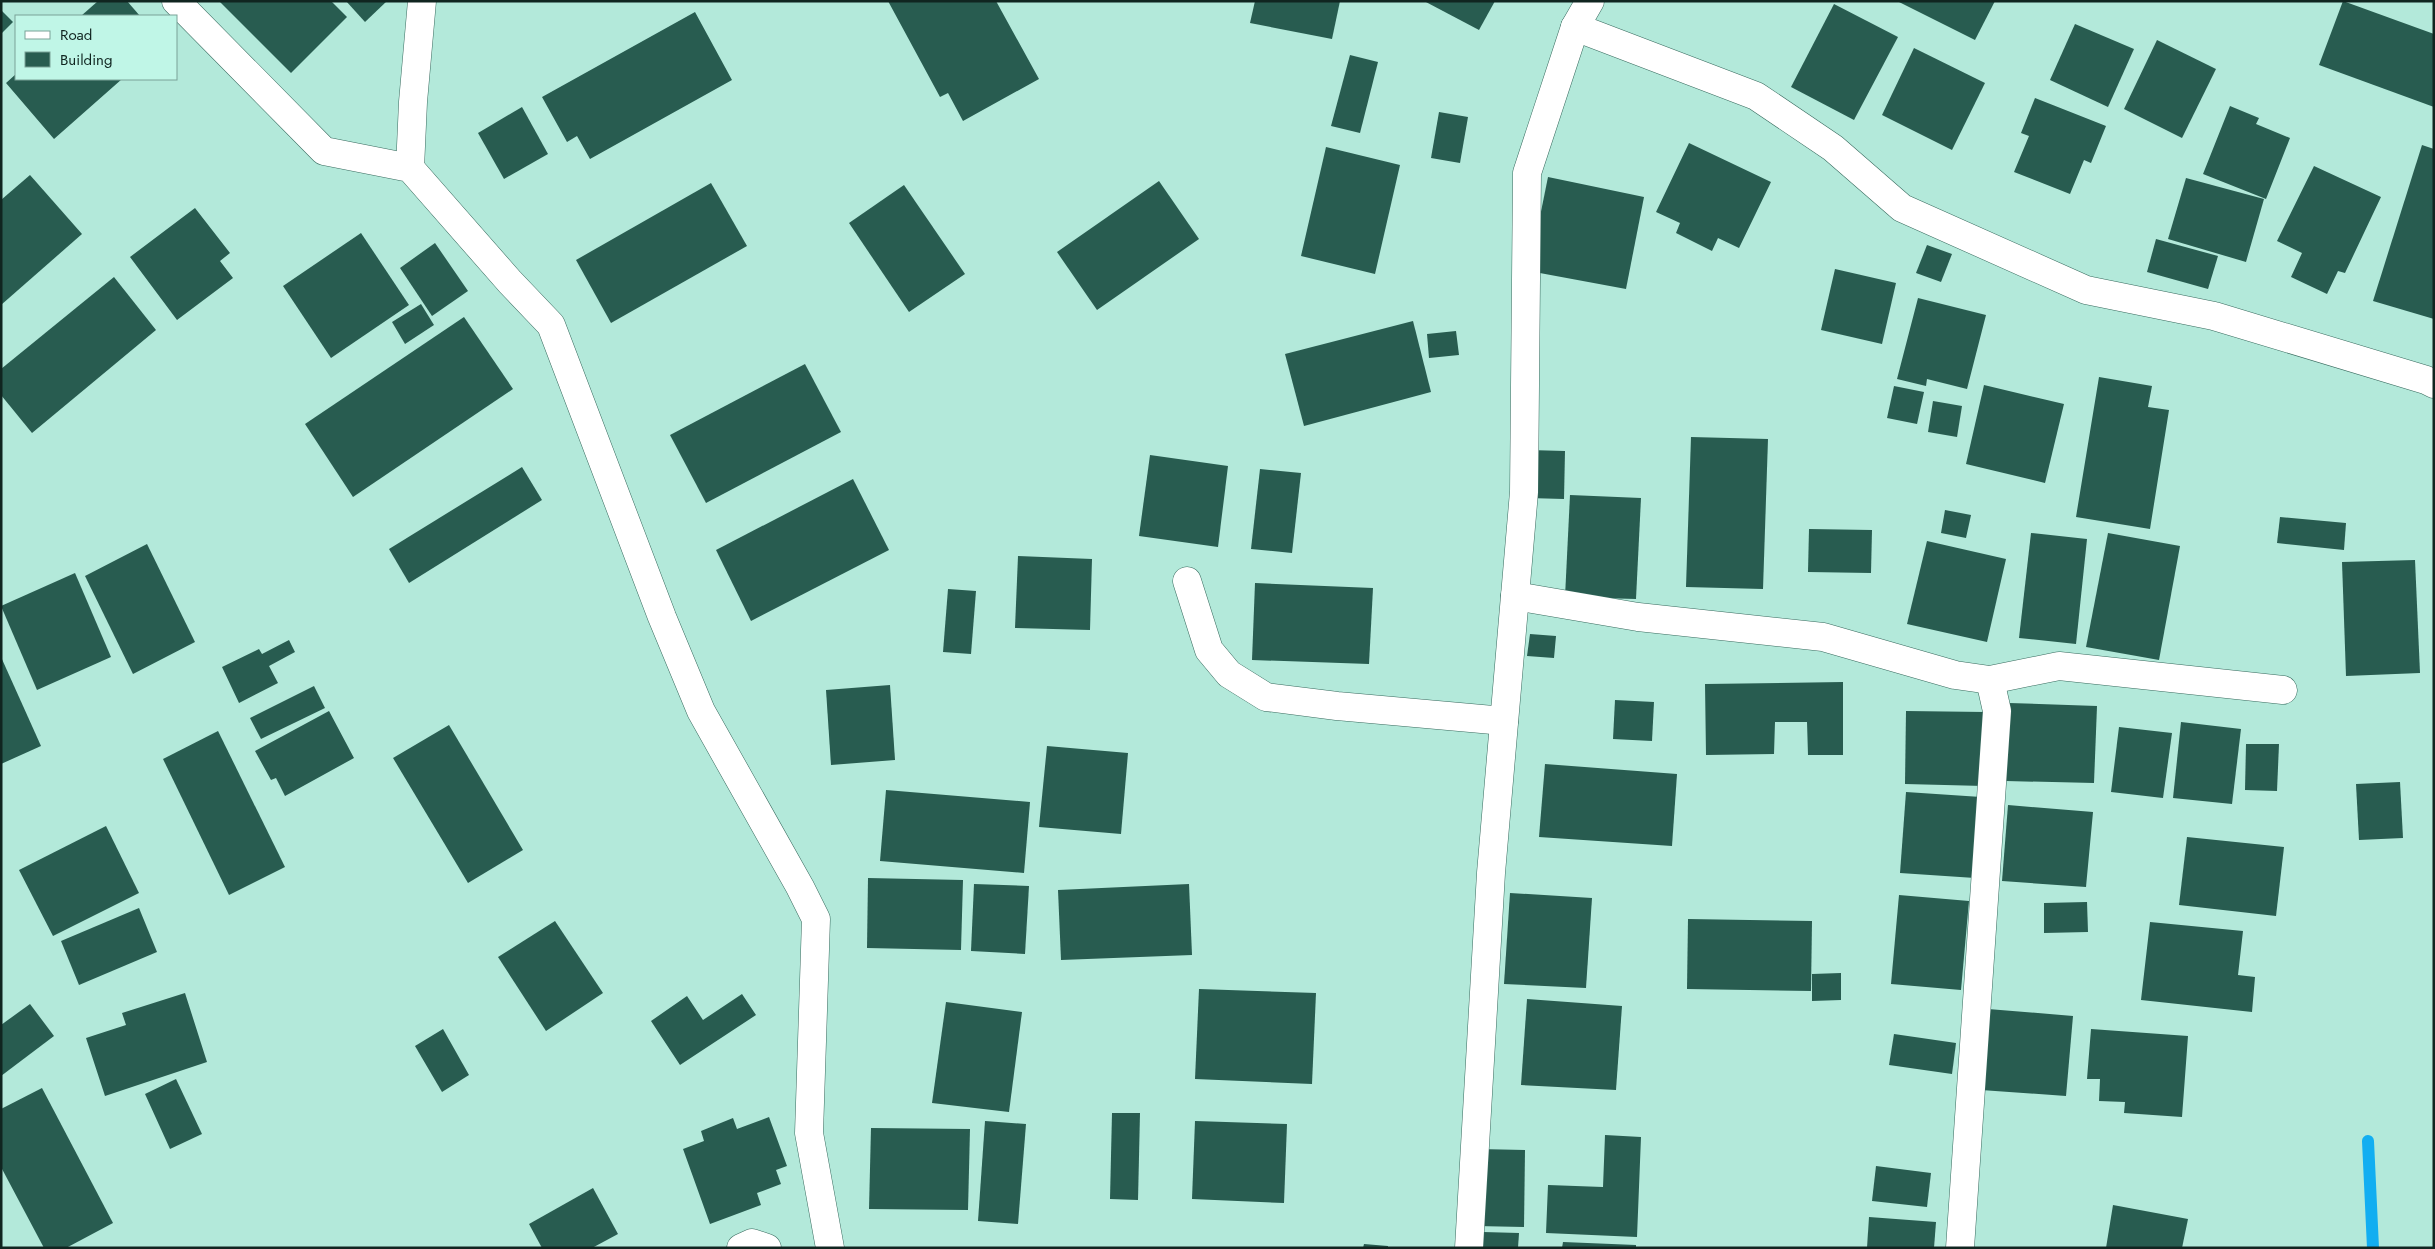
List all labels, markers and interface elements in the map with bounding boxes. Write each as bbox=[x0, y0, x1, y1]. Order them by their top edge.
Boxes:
legend bbox=[15, 15, 178, 80]
text: Road bbox=[60, 24, 92, 46]
text: Building bbox=[60, 49, 112, 71]

